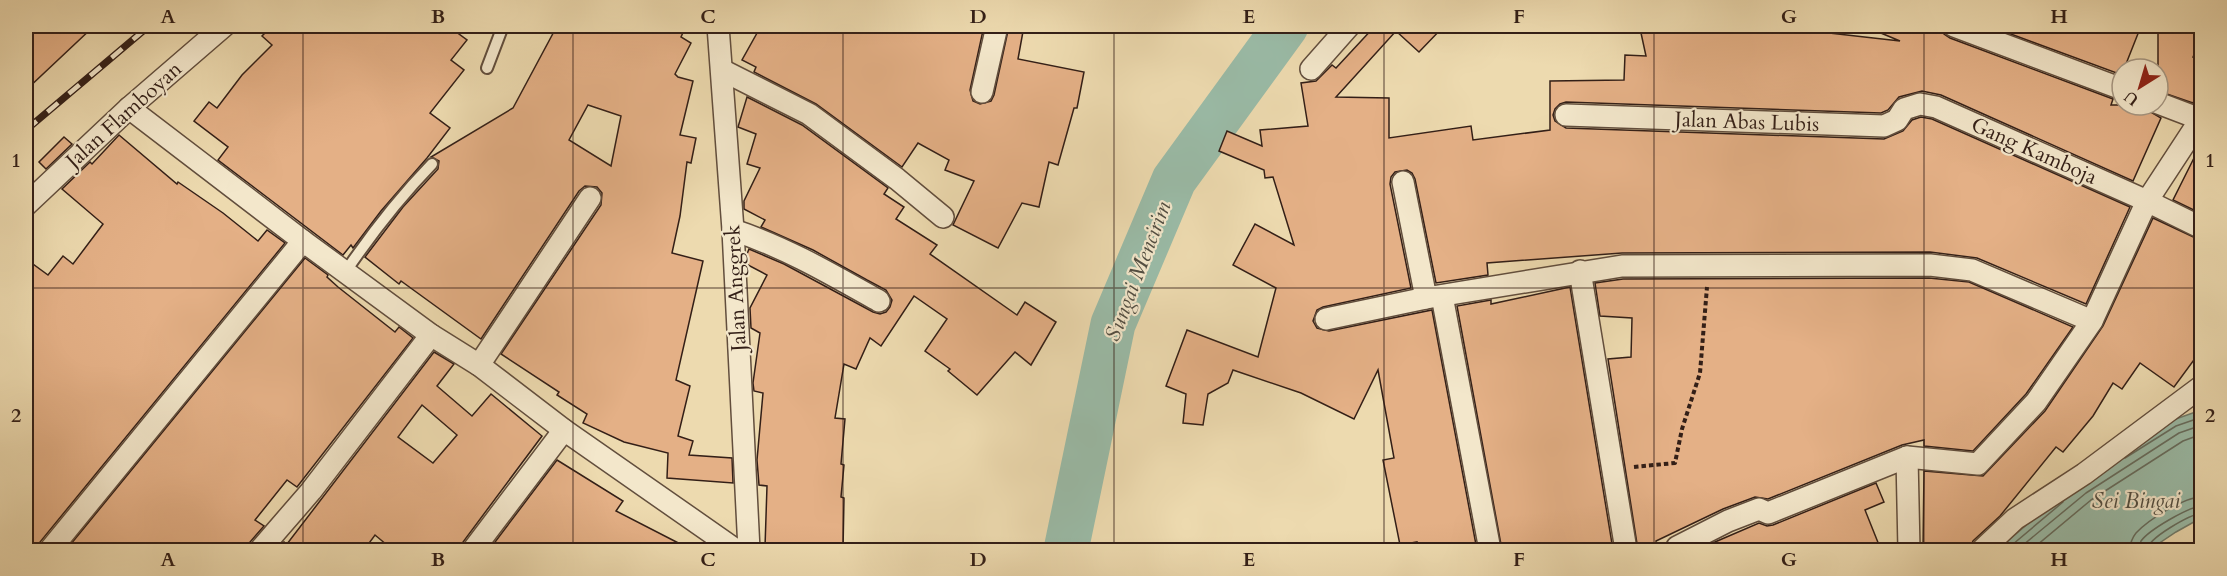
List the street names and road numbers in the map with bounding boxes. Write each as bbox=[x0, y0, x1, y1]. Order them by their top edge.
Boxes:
street label: Jalan Flamboyan bbox=[57, 55, 188, 177]
street label: Jalan Abas Lubis bbox=[1671, 105, 1820, 139]
street label: Gang Kamboja bbox=[1966, 110, 2102, 192]
street label: Jalan Anggrek bbox=[718, 223, 754, 355]

